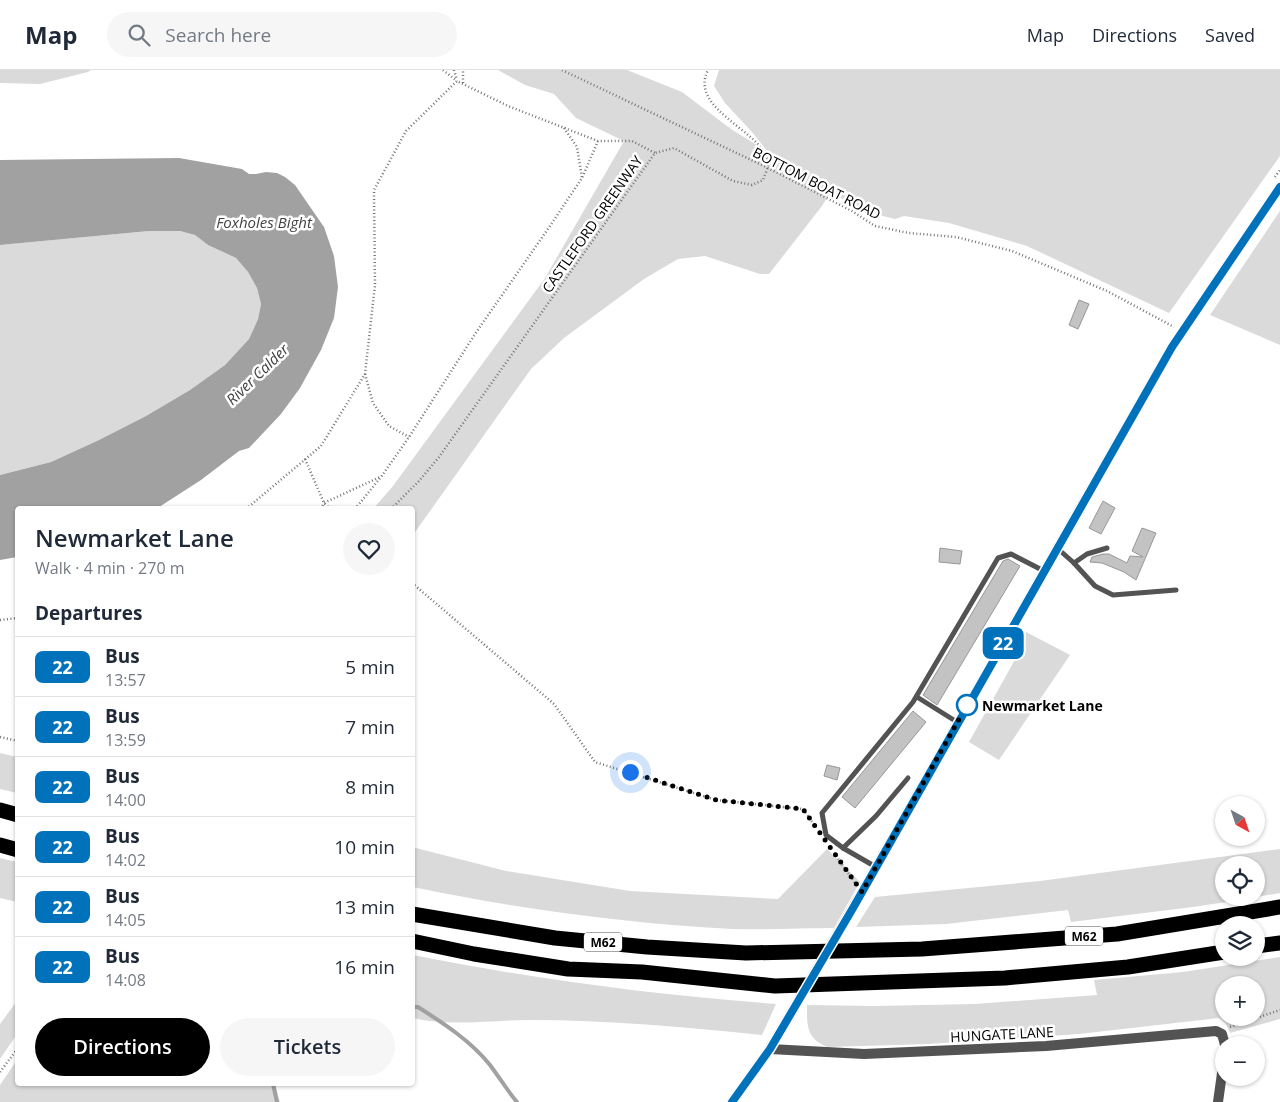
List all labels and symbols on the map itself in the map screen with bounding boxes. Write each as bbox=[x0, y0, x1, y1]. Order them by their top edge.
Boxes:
street label: BOTTOM BOAT ROAD bbox=[750, 142, 884, 224]
street label: CASTLEFORD GREENWAY bbox=[537, 152, 647, 296]
water label: Foxholes Bight bbox=[216, 212, 313, 232]
water label: River Calder bbox=[221, 338, 293, 409]
line badge: 22 bbox=[980, 627, 1026, 659]
marker: Newmarket Lane bbox=[956, 694, 978, 716]
place label: Newmarket Lane bbox=[982, 696, 1103, 715]
your location bbox=[618, 760, 643, 785]
north arrow bbox=[1215, 796, 1265, 846]
road number: M62 bbox=[1065, 926, 1103, 946]
road number: M62 bbox=[584, 932, 622, 952]
street label: HUNGATE LANE bbox=[950, 1022, 1054, 1046]

